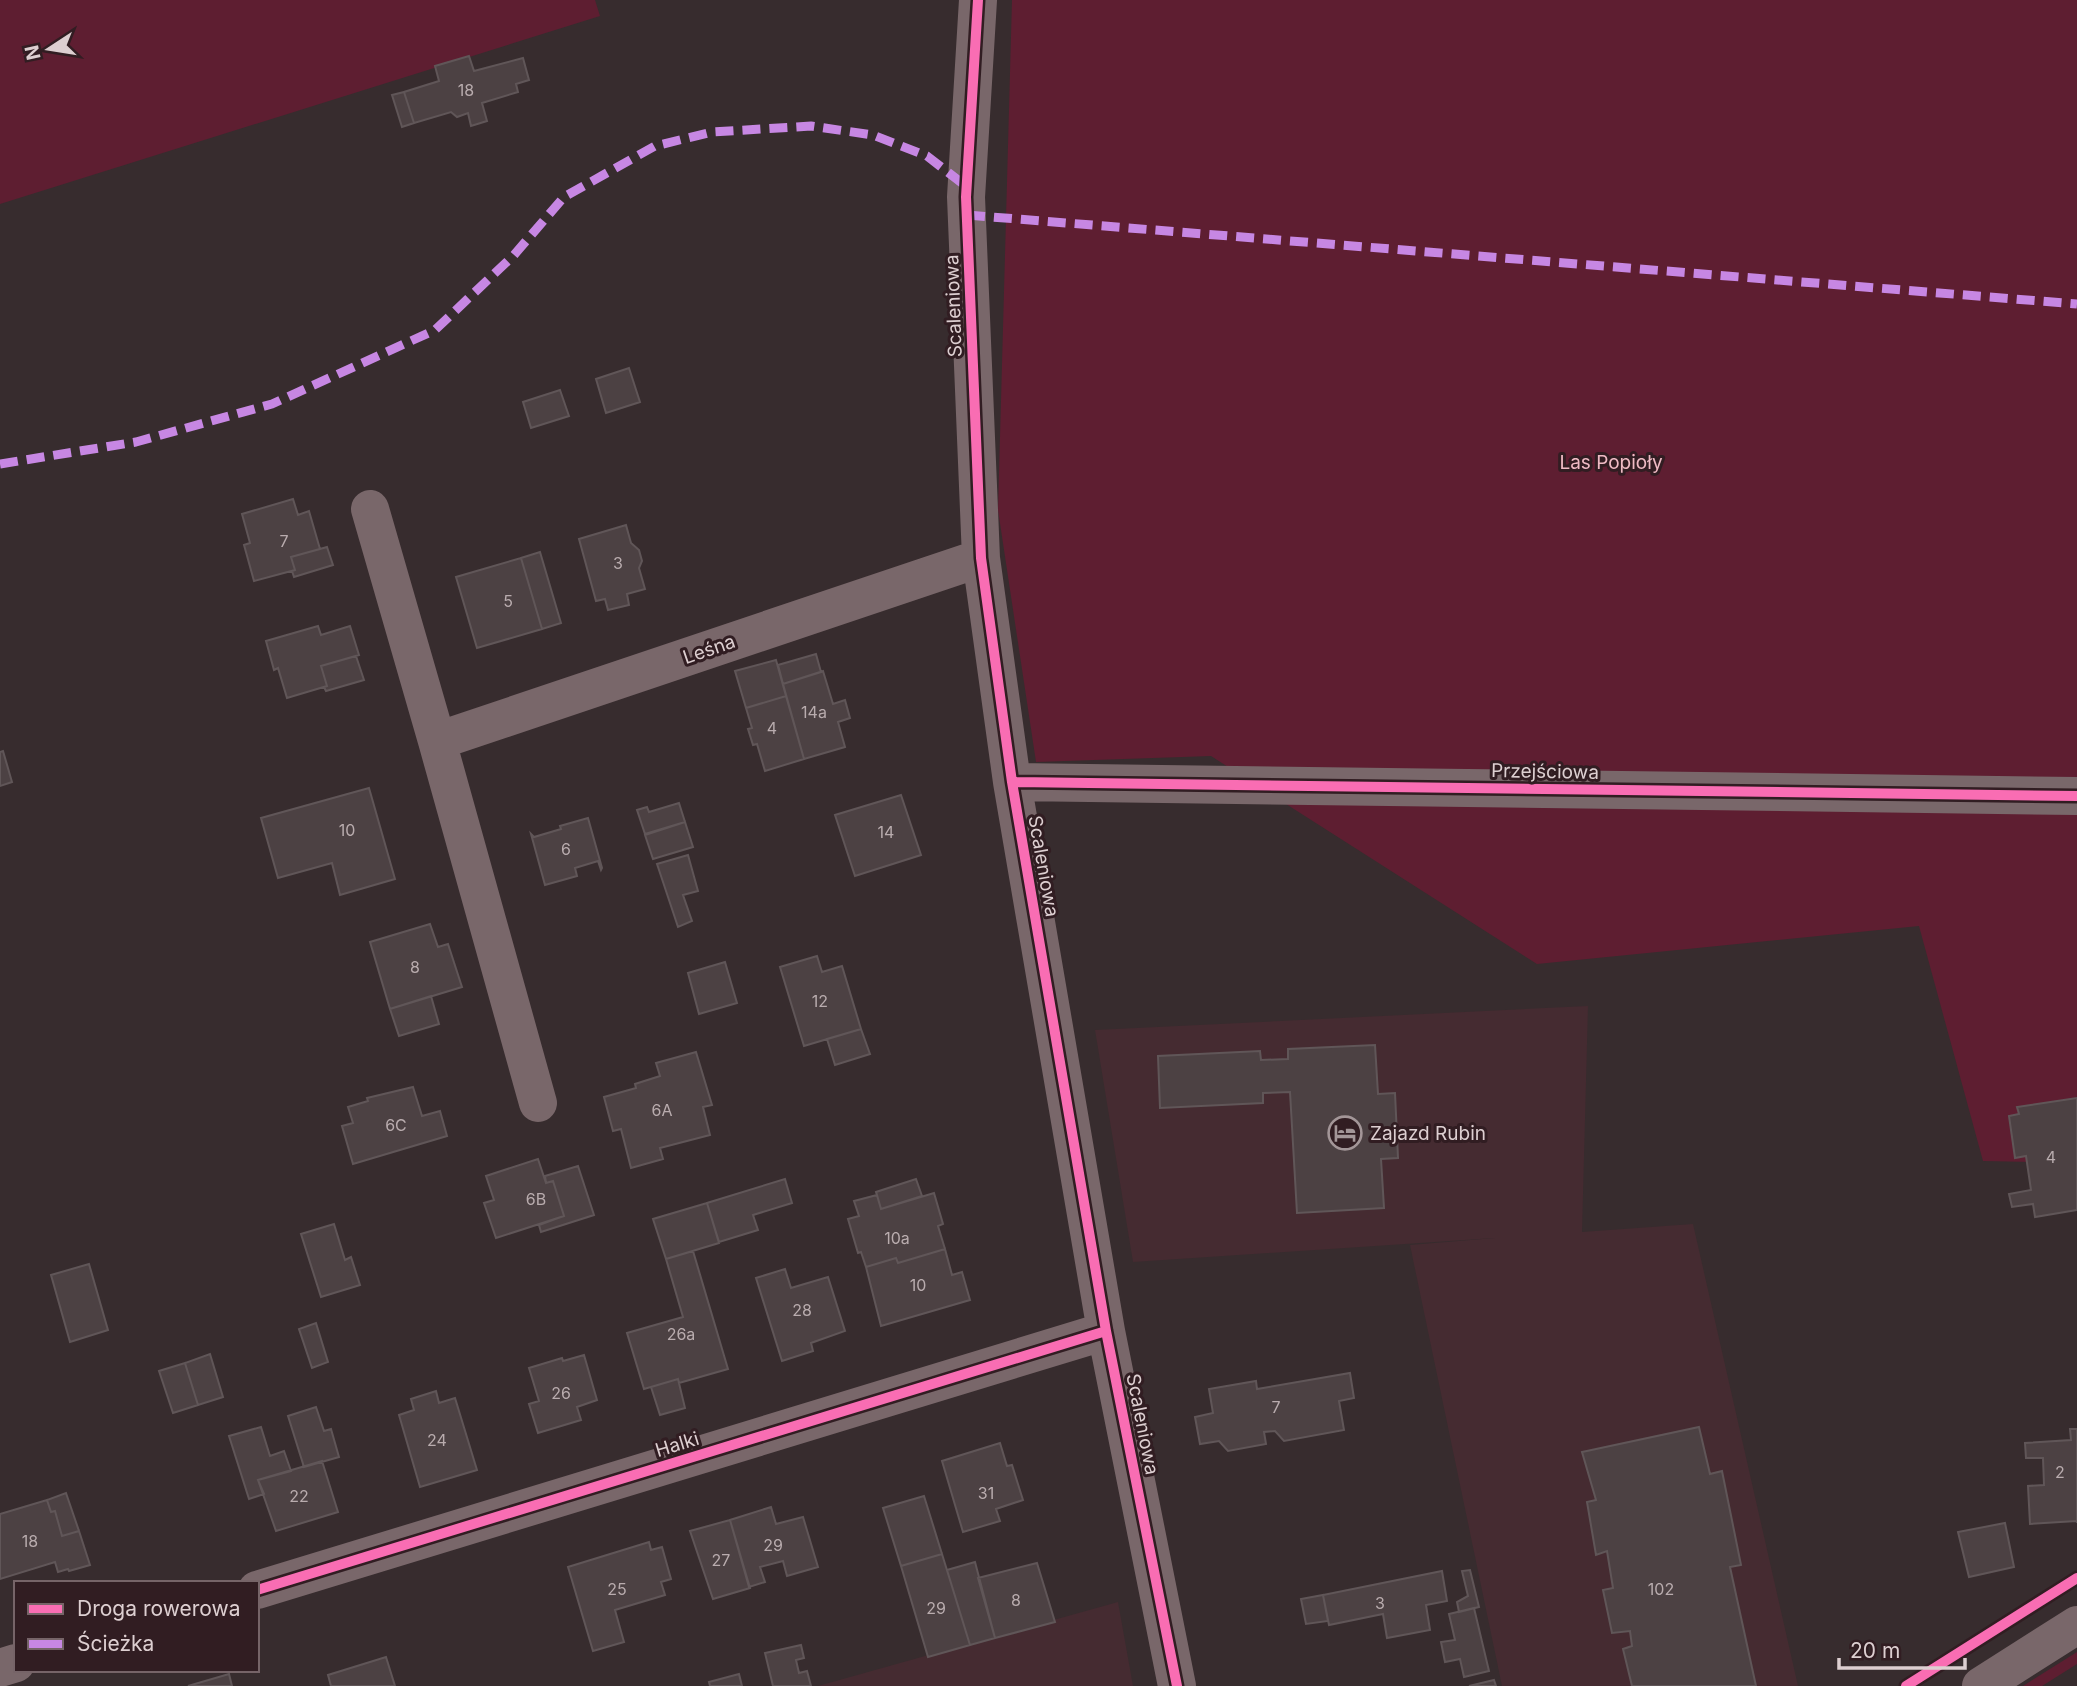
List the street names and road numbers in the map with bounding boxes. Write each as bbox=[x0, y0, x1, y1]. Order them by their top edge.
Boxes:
street label: Scaleniowa bbox=[940, 254, 967, 358]
street label: Leśna bbox=[680, 630, 738, 669]
street label: Przejściowa bbox=[1491, 759, 1599, 784]
street label: Scaleniowa bbox=[1023, 814, 1064, 919]
street label: Scaleniowa bbox=[1121, 1372, 1164, 1477]
street label: Halki bbox=[653, 1427, 702, 1462]

